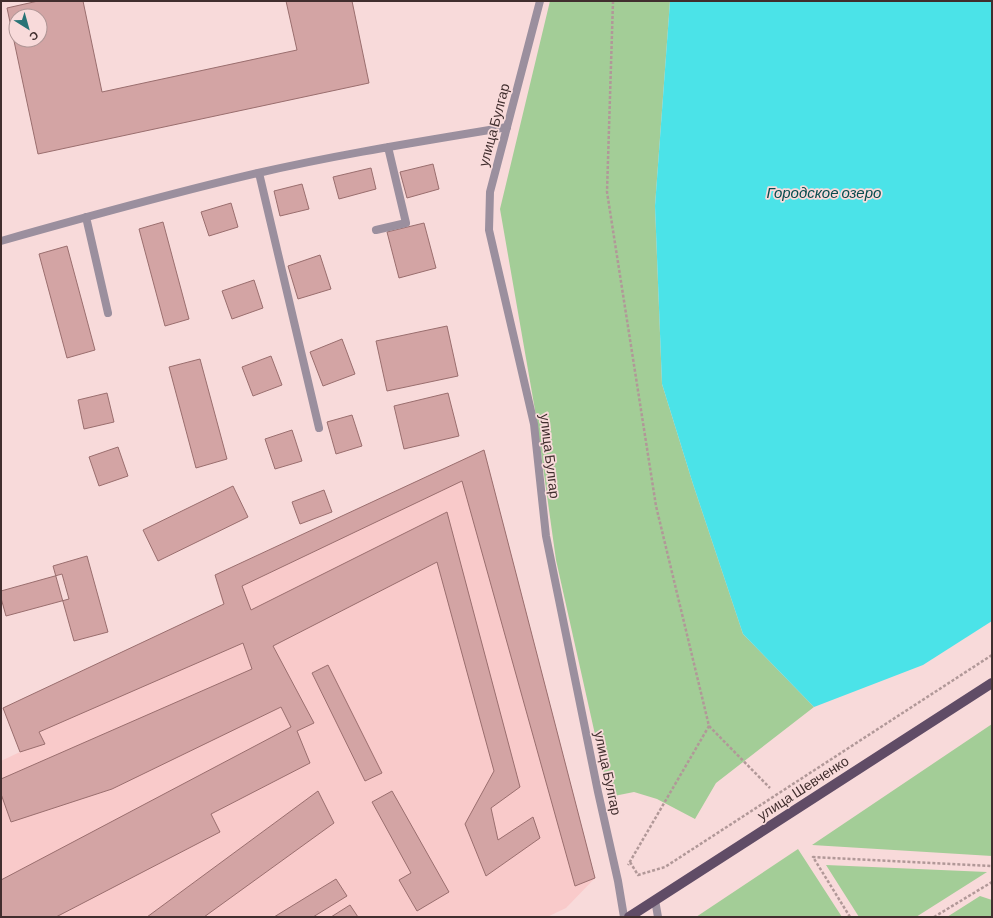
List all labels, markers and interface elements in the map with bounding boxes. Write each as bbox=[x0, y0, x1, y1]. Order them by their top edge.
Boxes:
north arrow bbox=[8, 8, 48, 48]
text: С bbox=[27, 29, 41, 44]
street label: улица Булгар bbox=[474, 81, 513, 168]
water label: Городское озеро bbox=[767, 183, 881, 201]
street label: улица Булгар bbox=[537, 413, 564, 500]
street label: улица Булгар bbox=[591, 729, 626, 817]
street label: улица Шевченко bbox=[754, 752, 852, 823]

